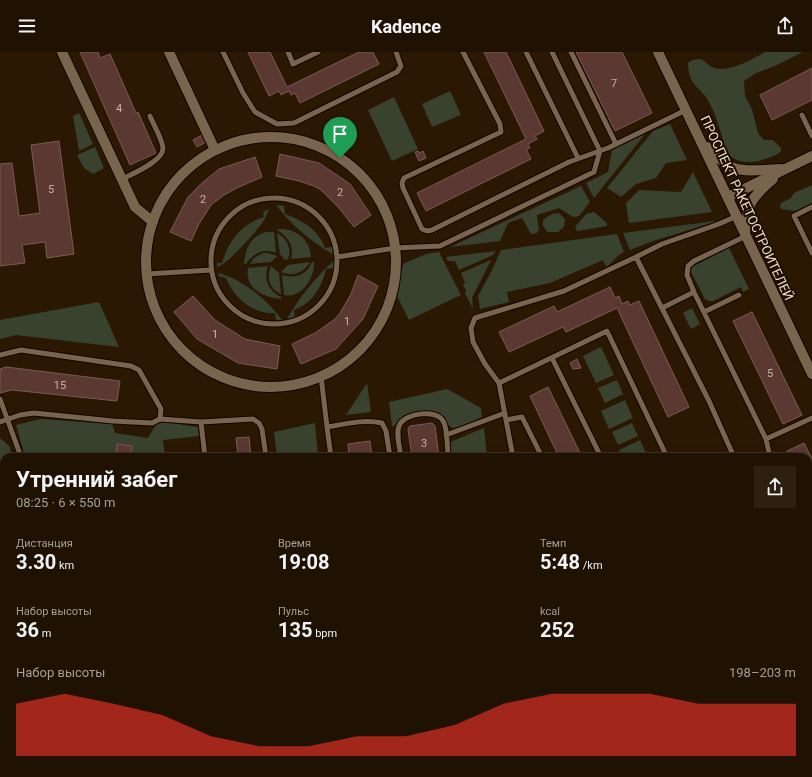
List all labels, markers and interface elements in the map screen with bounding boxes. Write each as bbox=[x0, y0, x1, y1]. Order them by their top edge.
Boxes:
icon: menu bbox=[16, 15, 38, 37]
icon: share bbox=[774, 15, 796, 37]
text: Kadence bbox=[371, 16, 441, 37]
house number: 7 bbox=[611, 77, 617, 90]
house number: 4 bbox=[116, 102, 122, 115]
street label: ПРОСПЕКТ РАКЕТОСТРОИТЕЛЕЙ bbox=[697, 113, 797, 303]
pin bbox=[323, 117, 357, 158]
icon: arrive bbox=[329, 123, 351, 145]
house number: 5 bbox=[48, 183, 54, 196]
house number: 2 bbox=[337, 186, 343, 199]
house number: 2 bbox=[200, 193, 206, 206]
house number: 1 bbox=[344, 315, 350, 328]
house number: 1 bbox=[212, 328, 218, 341]
house number: 5 bbox=[767, 367, 773, 380]
house number: 15 bbox=[54, 379, 66, 392]
house number: 3 bbox=[421, 437, 427, 450]
button: share bbox=[754, 466, 796, 508]
text: Утренний забег bbox=[16, 467, 177, 492]
text: 08:25 · 6 × 550 m bbox=[16, 495, 115, 510]
text: Дистанция bbox=[16, 537, 73, 550]
text: Время bbox=[278, 537, 311, 550]
text: Темп bbox=[540, 537, 566, 550]
text: 3.30 bbox=[16, 550, 56, 574]
text: 19:08 bbox=[278, 550, 330, 574]
text: 5:48 bbox=[540, 550, 580, 574]
text: km bbox=[56, 559, 74, 572]
text: /km bbox=[580, 559, 603, 572]
text: Набор высоты bbox=[16, 605, 92, 618]
text: Пульс bbox=[278, 605, 309, 618]
text: kcal bbox=[540, 605, 560, 618]
text: 36 bbox=[16, 618, 39, 642]
text: 135 bbox=[278, 618, 312, 642]
text: 252 bbox=[540, 618, 574, 642]
text: m bbox=[39, 627, 51, 640]
text: bpm bbox=[312, 627, 337, 640]
text: Набор высоты bbox=[16, 665, 105, 680]
text: 198–203 m bbox=[729, 665, 796, 680]

